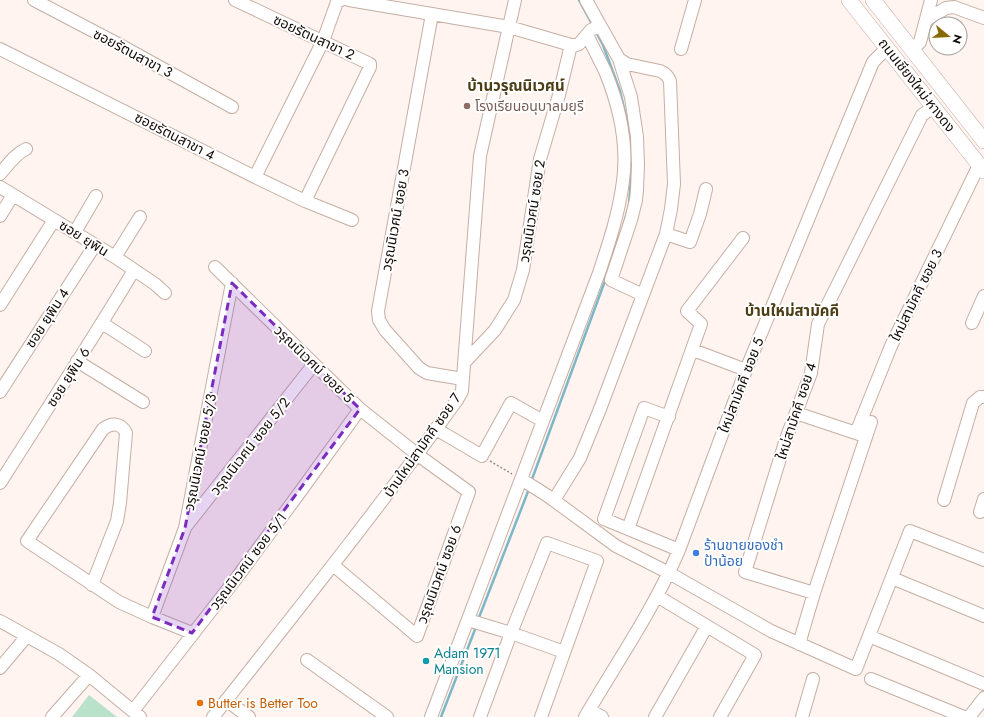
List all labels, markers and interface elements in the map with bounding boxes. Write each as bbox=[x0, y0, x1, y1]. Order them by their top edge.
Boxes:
street label: ซอยรัตนสาขา 2 bbox=[270, 9, 358, 65]
north arrow bbox=[928, 16, 968, 56]
street label: ซอยรัตนสาขา 3 bbox=[90, 24, 177, 82]
text: N bbox=[949, 32, 966, 46]
street label: ถนนเชียงใหม่-หางดง bbox=[874, 34, 960, 136]
district label: บ้านวรุณนิเวศน์ bbox=[467, 75, 565, 97]
place label: โรงเรียนอนุบาลมยุรี bbox=[475, 96, 584, 116]
marker: โรงเรียนอนุบาลมยุรี bbox=[462, 101, 472, 111]
street label: ซอยรัตนสาขา 4 bbox=[131, 107, 219, 165]
street label: วรุณนิเวศน์ ซอย 2 bbox=[514, 158, 550, 264]
street label: วรุณนิเวศน์ ซอย 3 bbox=[376, 167, 414, 273]
street label: ซอย ยุพิน bbox=[55, 215, 113, 261]
street label: ใหม่สามัคคี ซอย 3 bbox=[885, 245, 947, 345]
street label: ซอย ยุพิน 4 bbox=[20, 284, 74, 352]
district label: บ้านใหม่สามัคคี bbox=[745, 300, 839, 322]
street label: วรุณนิเวศน์ ซอย 5 bbox=[270, 321, 358, 407]
street label: ใหม่สามัคคี ซอย 5 bbox=[714, 334, 768, 436]
street label: ซอย ยุพิน 6 bbox=[41, 343, 95, 411]
street label: ใหม่สามัคคี ซอย 4 bbox=[771, 360, 821, 462]
street label: บ้านใหม่สามัคคี ซอย 7 bbox=[379, 388, 466, 501]
street label: วรุณนิเวศน์ ซอย 5/3 bbox=[179, 392, 221, 512]
street label: วรุณนิเวศน์ ซอย 5/2 bbox=[206, 393, 294, 499]
street label: วรุณนิเวศน์ ซอย 5/1 bbox=[205, 508, 291, 614]
street label: วรุณนิเวศน์ ซอย 6 bbox=[412, 522, 466, 626]
place label: ร้านขายของชำ ป้าน้อย bbox=[704, 535, 783, 571]
marker: ร้านขายของชำ ป้าน้อย bbox=[691, 548, 701, 558]
place label: Adam 1971 Mansion bbox=[434, 643, 501, 679]
marker: Adam 1971 Mansion bbox=[421, 656, 431, 666]
place label: Butter is Better Too bbox=[208, 693, 318, 713]
marker: Butter is Better Too bbox=[195, 698, 205, 708]

